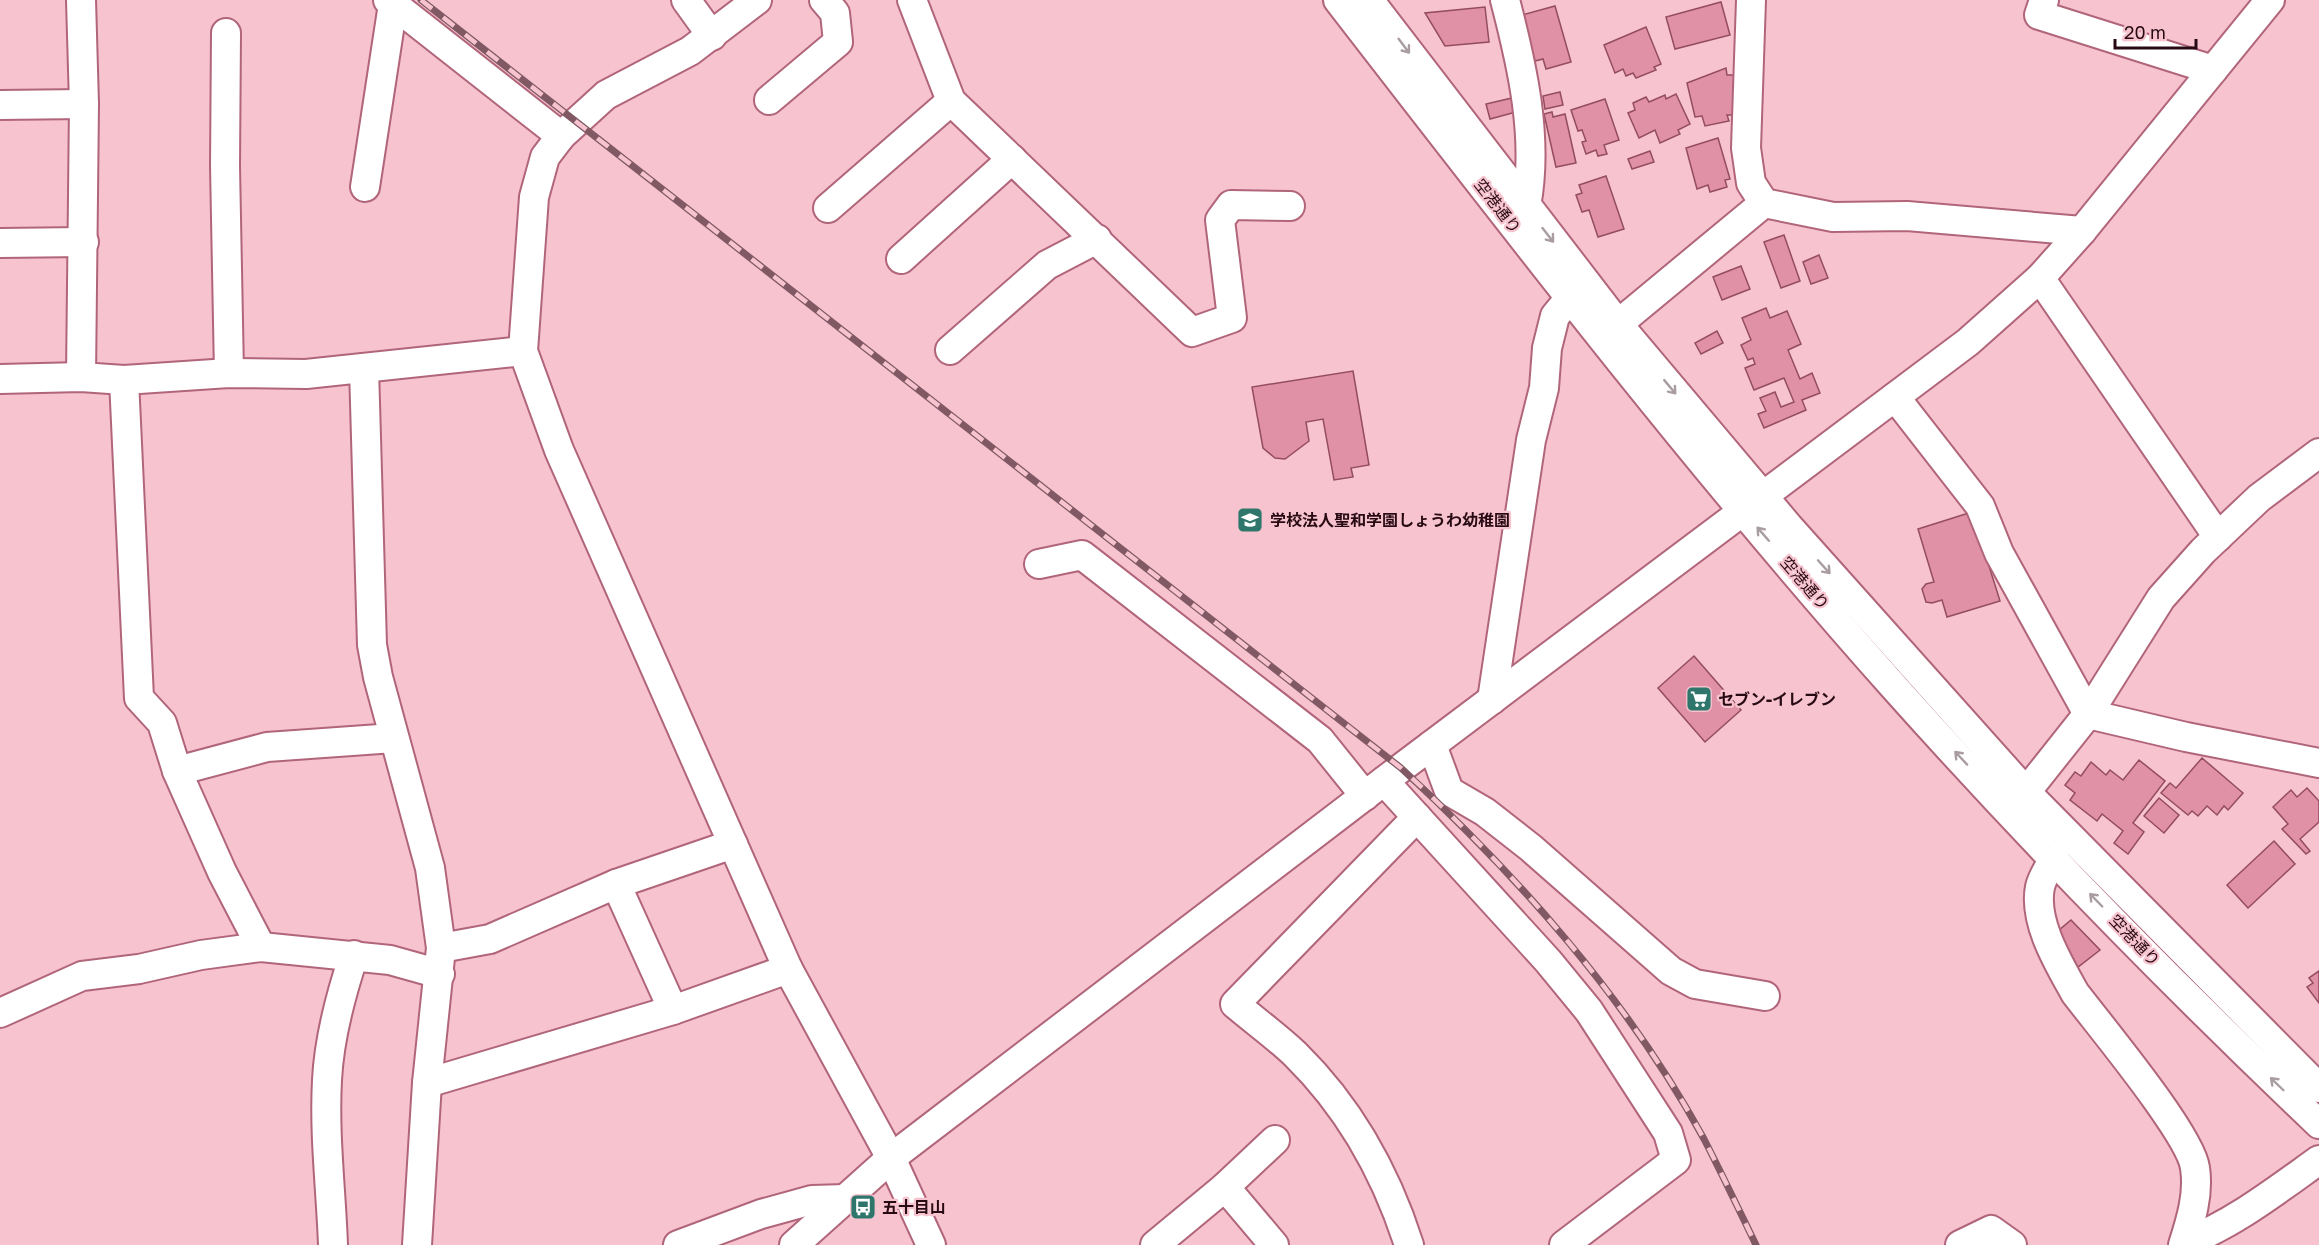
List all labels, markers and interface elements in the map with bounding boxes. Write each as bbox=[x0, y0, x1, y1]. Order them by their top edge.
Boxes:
scale bar bbox=[2115, 12, 2196, 50]
text: 20 m bbox=[2124, 21, 2166, 43]
one-way arrow bbox=[1398, 38, 1411, 54]
street label: 空港通り bbox=[1470, 175, 1526, 237]
one-way arrow bbox=[1542, 226, 1555, 242]
one-way arrow bbox=[1664, 379, 1677, 395]
school or university icon: 学校法人聖和学園しょうわ幼稚園 bbox=[1235, 505, 1265, 535]
place label: 学校法人聖和学園しょうわ幼稚園 bbox=[1270, 510, 1510, 530]
one-way arrow bbox=[1756, 526, 1770, 541]
street label: 空港通り bbox=[1776, 552, 1834, 614]
one-way arrow bbox=[1817, 559, 1831, 574]
supermarket icon: セブン-イレブン bbox=[1684, 684, 1714, 714]
place label: セブン-イレブン bbox=[1718, 689, 1836, 709]
one-way arrow bbox=[1954, 751, 1969, 766]
one-way arrow bbox=[2088, 892, 2103, 907]
street label: 空港通り bbox=[2106, 910, 2164, 970]
one-way arrow bbox=[2269, 1076, 2284, 1091]
bus stop icon: 五十目山 bbox=[848, 1192, 878, 1222]
place label: 五十目山 bbox=[882, 1197, 946, 1217]

